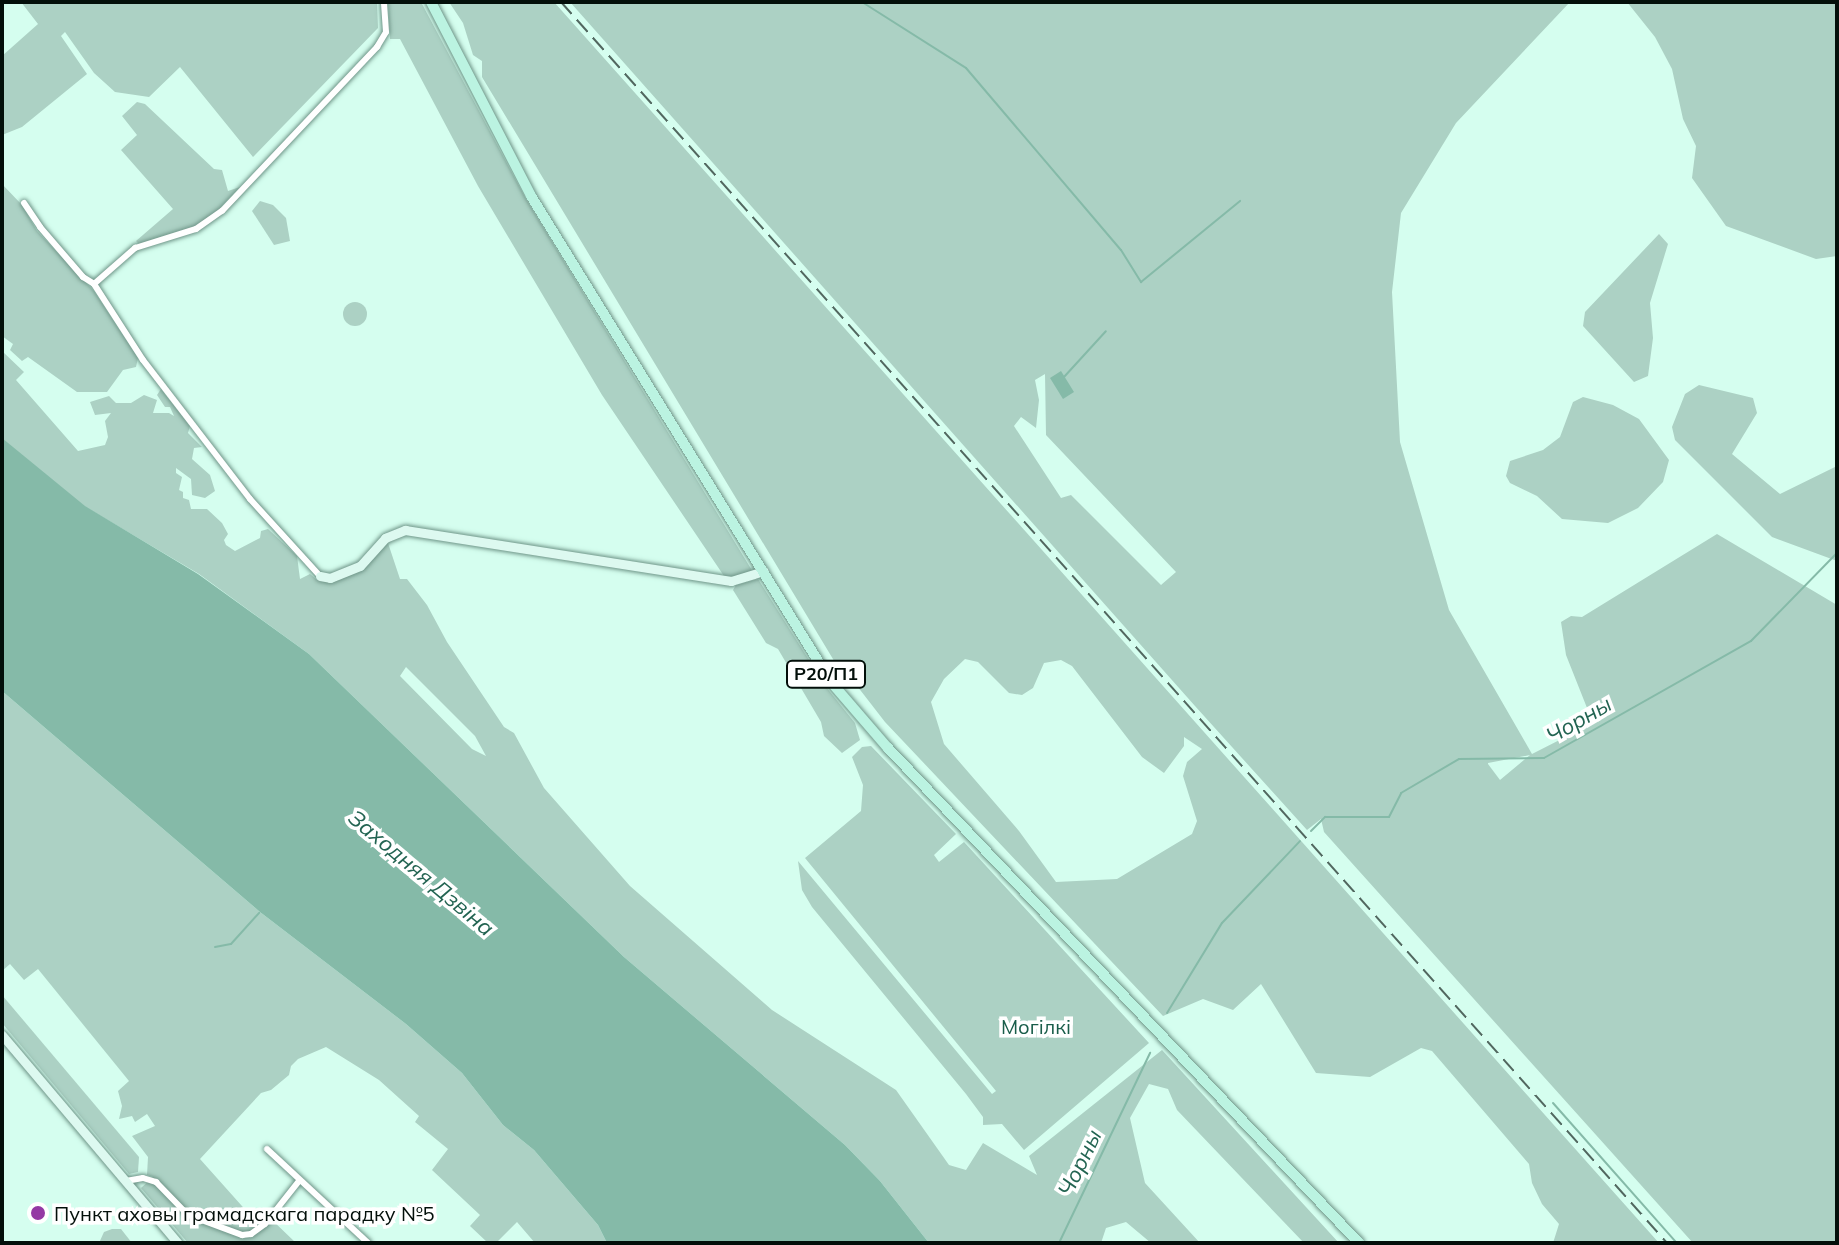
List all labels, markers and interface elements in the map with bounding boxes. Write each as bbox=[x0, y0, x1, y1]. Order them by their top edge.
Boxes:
road number: Р20/П1 bbox=[786, 660, 866, 688]
water label: Чорны bbox=[1542, 691, 1616, 749]
water label: Заходняя Дзвіна bbox=[343, 804, 499, 942]
park label: Могілкі bbox=[1001, 1014, 1071, 1038]
water label: Чорны bbox=[1053, 1125, 1107, 1201]
place label: Пункт аховы грамадскага парадку №5 bbox=[54, 1201, 435, 1225]
marker: Пункт аховы грамадскага парадку №5 bbox=[29, 1204, 47, 1222]

